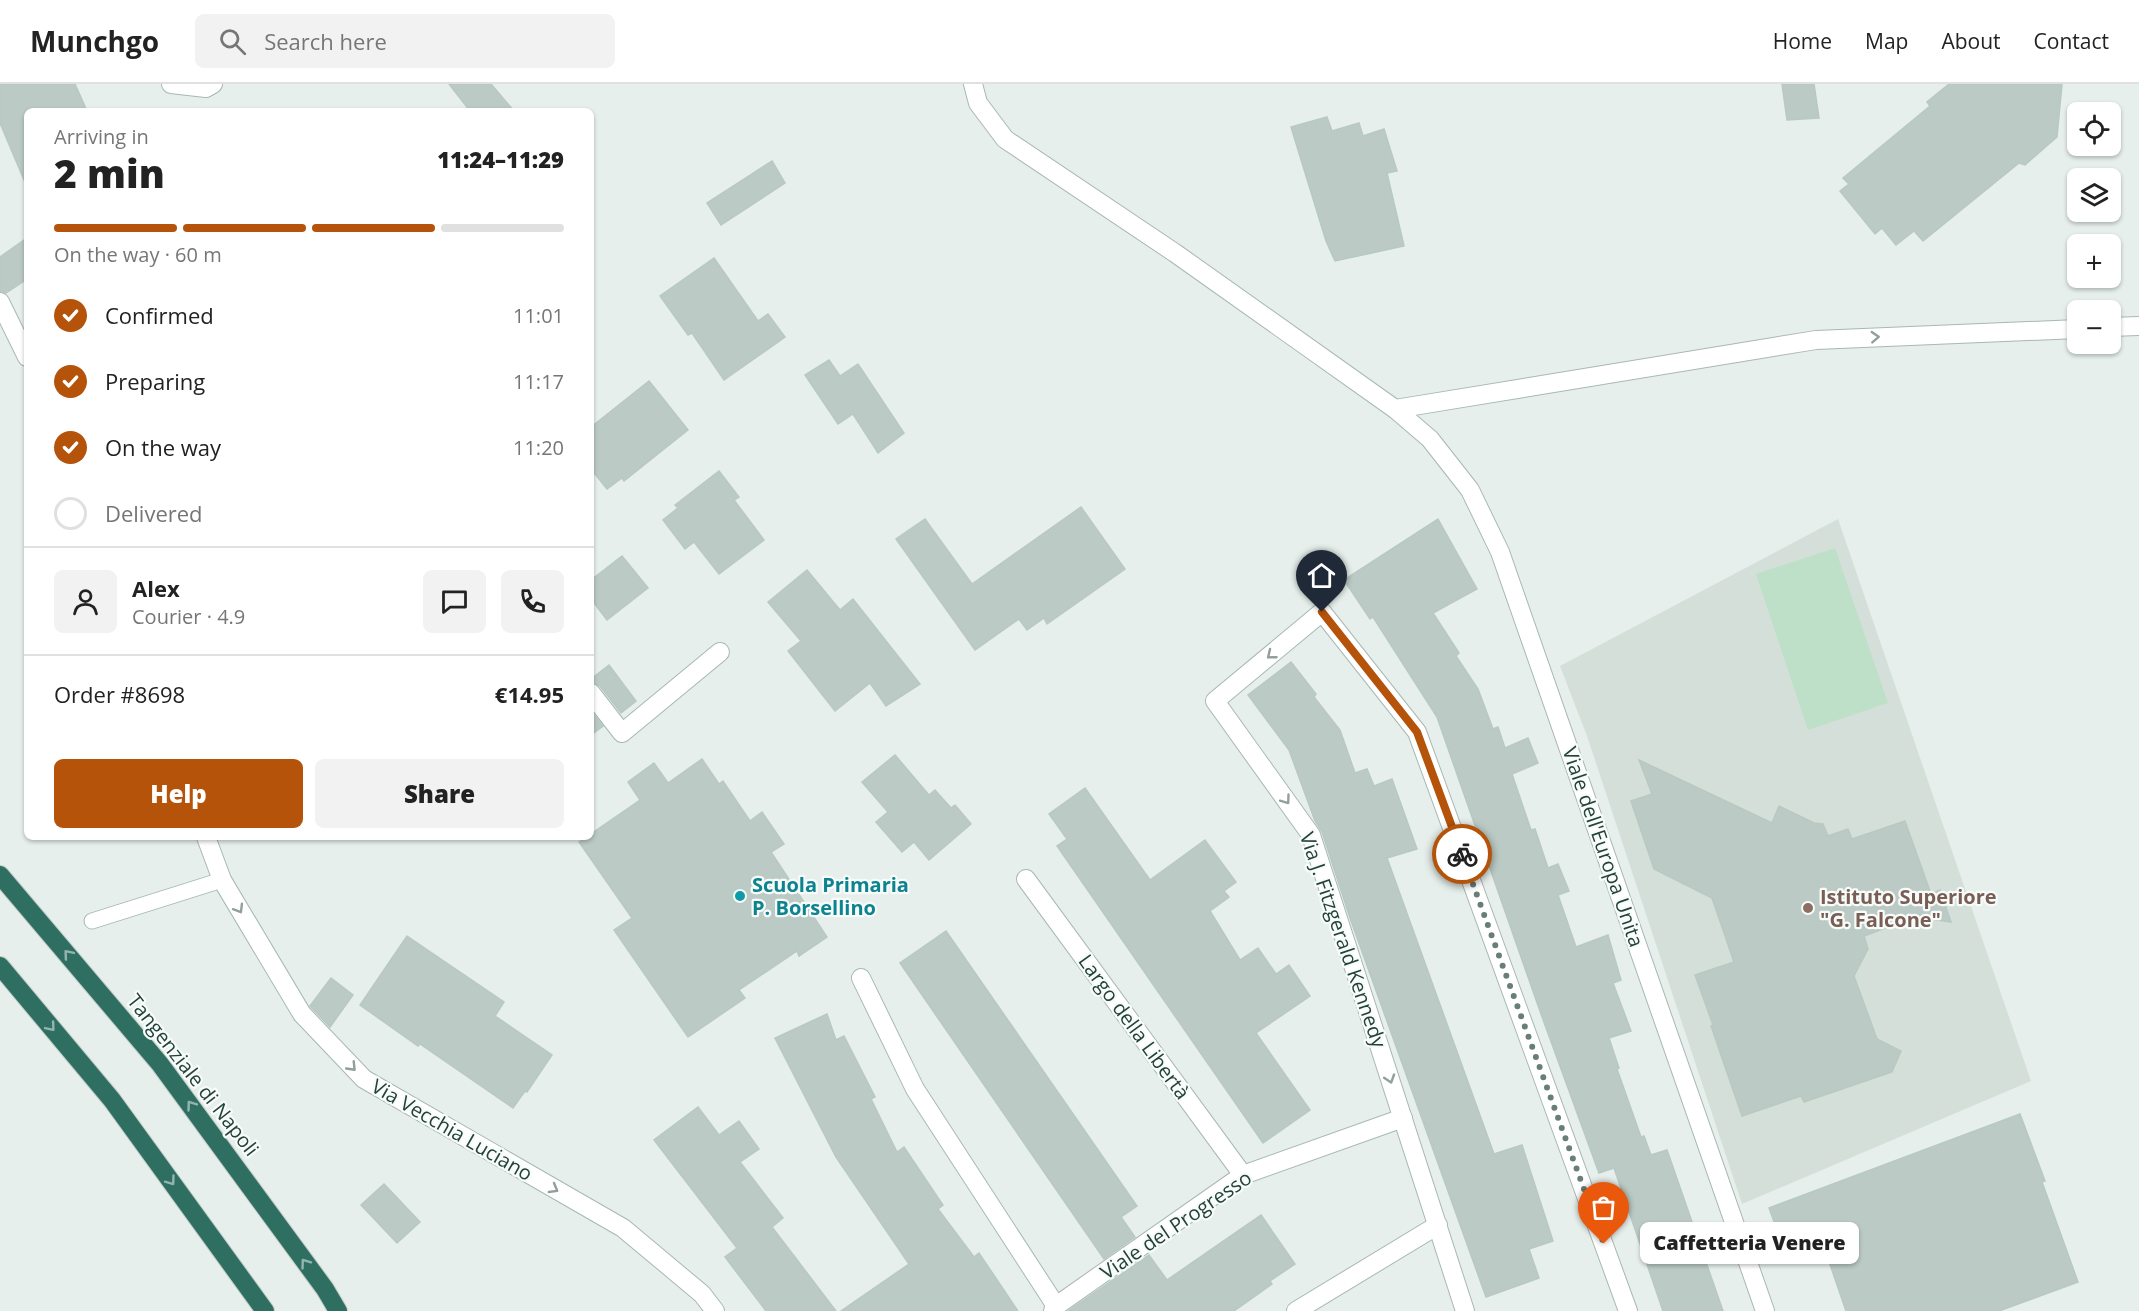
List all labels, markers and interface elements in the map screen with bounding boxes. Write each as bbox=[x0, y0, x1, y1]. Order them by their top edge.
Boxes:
search box bbox=[195, 14, 615, 68]
text: Munchgo bbox=[30, 22, 159, 60]
icon: search bbox=[216, 25, 249, 58]
text: Search here bbox=[264, 26, 387, 56]
text: Home bbox=[1773, 27, 1832, 55]
text: Map bbox=[1865, 27, 1908, 55]
text: About bbox=[1941, 27, 2001, 55]
text: Contact bbox=[2034, 27, 2109, 55]
map controls bbox=[2067, 102, 2121, 354]
button: locate bbox=[2067, 102, 2121, 156]
text: Arriving in bbox=[54, 123, 149, 150]
text: 11:24–11:29 bbox=[437, 144, 564, 174]
text: 2 min bbox=[54, 146, 165, 199]
button: layers bbox=[2067, 168, 2121, 222]
button: + bbox=[2067, 234, 2121, 288]
text: On the way · 60 m bbox=[54, 241, 222, 268]
icon: check bbox=[54, 299, 87, 332]
text: Confirmed bbox=[105, 300, 214, 330]
button: − bbox=[2067, 300, 2121, 354]
text: 11:01 bbox=[513, 302, 564, 329]
one-way arrow bbox=[1870, 331, 1879, 344]
icon: check bbox=[54, 365, 87, 398]
text: Preparing bbox=[105, 366, 205, 396]
text: 11:17 bbox=[513, 368, 564, 395]
icon: check bbox=[54, 431, 87, 464]
text: On the way bbox=[105, 432, 221, 462]
text: 11:20 bbox=[513, 434, 564, 461]
text: Delivered bbox=[105, 498, 203, 528]
pin bbox=[1296, 550, 1347, 612]
icon: home bbox=[1305, 559, 1338, 592]
button: person bbox=[54, 570, 117, 633]
button: chat bbox=[423, 570, 486, 633]
button: phone bbox=[501, 570, 564, 633]
text: Alex bbox=[132, 573, 180, 603]
text: Courier · 4.9 bbox=[132, 603, 245, 630]
one-way arrow bbox=[1267, 647, 1278, 658]
text: Order #8698 bbox=[54, 679, 185, 709]
text: €14.95 bbox=[495, 679, 564, 709]
street label: Viale dell'Europa Unita bbox=[1557, 743, 1650, 950]
button: Help bbox=[54, 759, 303, 828]
button: Share bbox=[315, 759, 564, 828]
one-way arrow bbox=[1279, 794, 1290, 805]
courier bbox=[1432, 824, 1492, 884]
street label: Via J. Fitzgerald Kennedy bbox=[1294, 828, 1393, 1052]
icon: bike bbox=[1446, 838, 1479, 871]
place label: Scuola Primaria P. Borsellino bbox=[752, 871, 909, 921]
place label: Istituto Superiore "G. Falcone" bbox=[1820, 883, 1997, 933]
marker: Scuola Primaria P. Borsellino bbox=[733, 889, 747, 903]
marker: Istituto Superiore "G. Falcone" bbox=[1801, 901, 1815, 915]
one-way arrow bbox=[232, 903, 244, 913]
street label: Largo della Libertà bbox=[1073, 949, 1196, 1105]
one-way arrow bbox=[64, 950, 75, 961]
street label: Tangenziale di Napoli bbox=[122, 988, 265, 1161]
one-way arrow bbox=[44, 1020, 55, 1031]
one-way arrow bbox=[345, 1060, 356, 1070]
street label: Via Vecchia Luciano bbox=[367, 1072, 538, 1187]
one-way arrow bbox=[1383, 1073, 1396, 1084]
one-way arrow bbox=[187, 1101, 198, 1112]
street label: Viale del Progresso bbox=[1095, 1164, 1257, 1285]
one-way arrow bbox=[164, 1174, 175, 1185]
one-way arrow bbox=[548, 1182, 558, 1193]
pin bbox=[1578, 1182, 1629, 1244]
icon: bag bbox=[1587, 1191, 1620, 1224]
callout: Caffetteria Venere bbox=[1640, 1223, 1859, 1265]
text: Caffetteria Venere bbox=[1653, 1229, 1846, 1256]
one-way arrow bbox=[302, 1258, 313, 1269]

